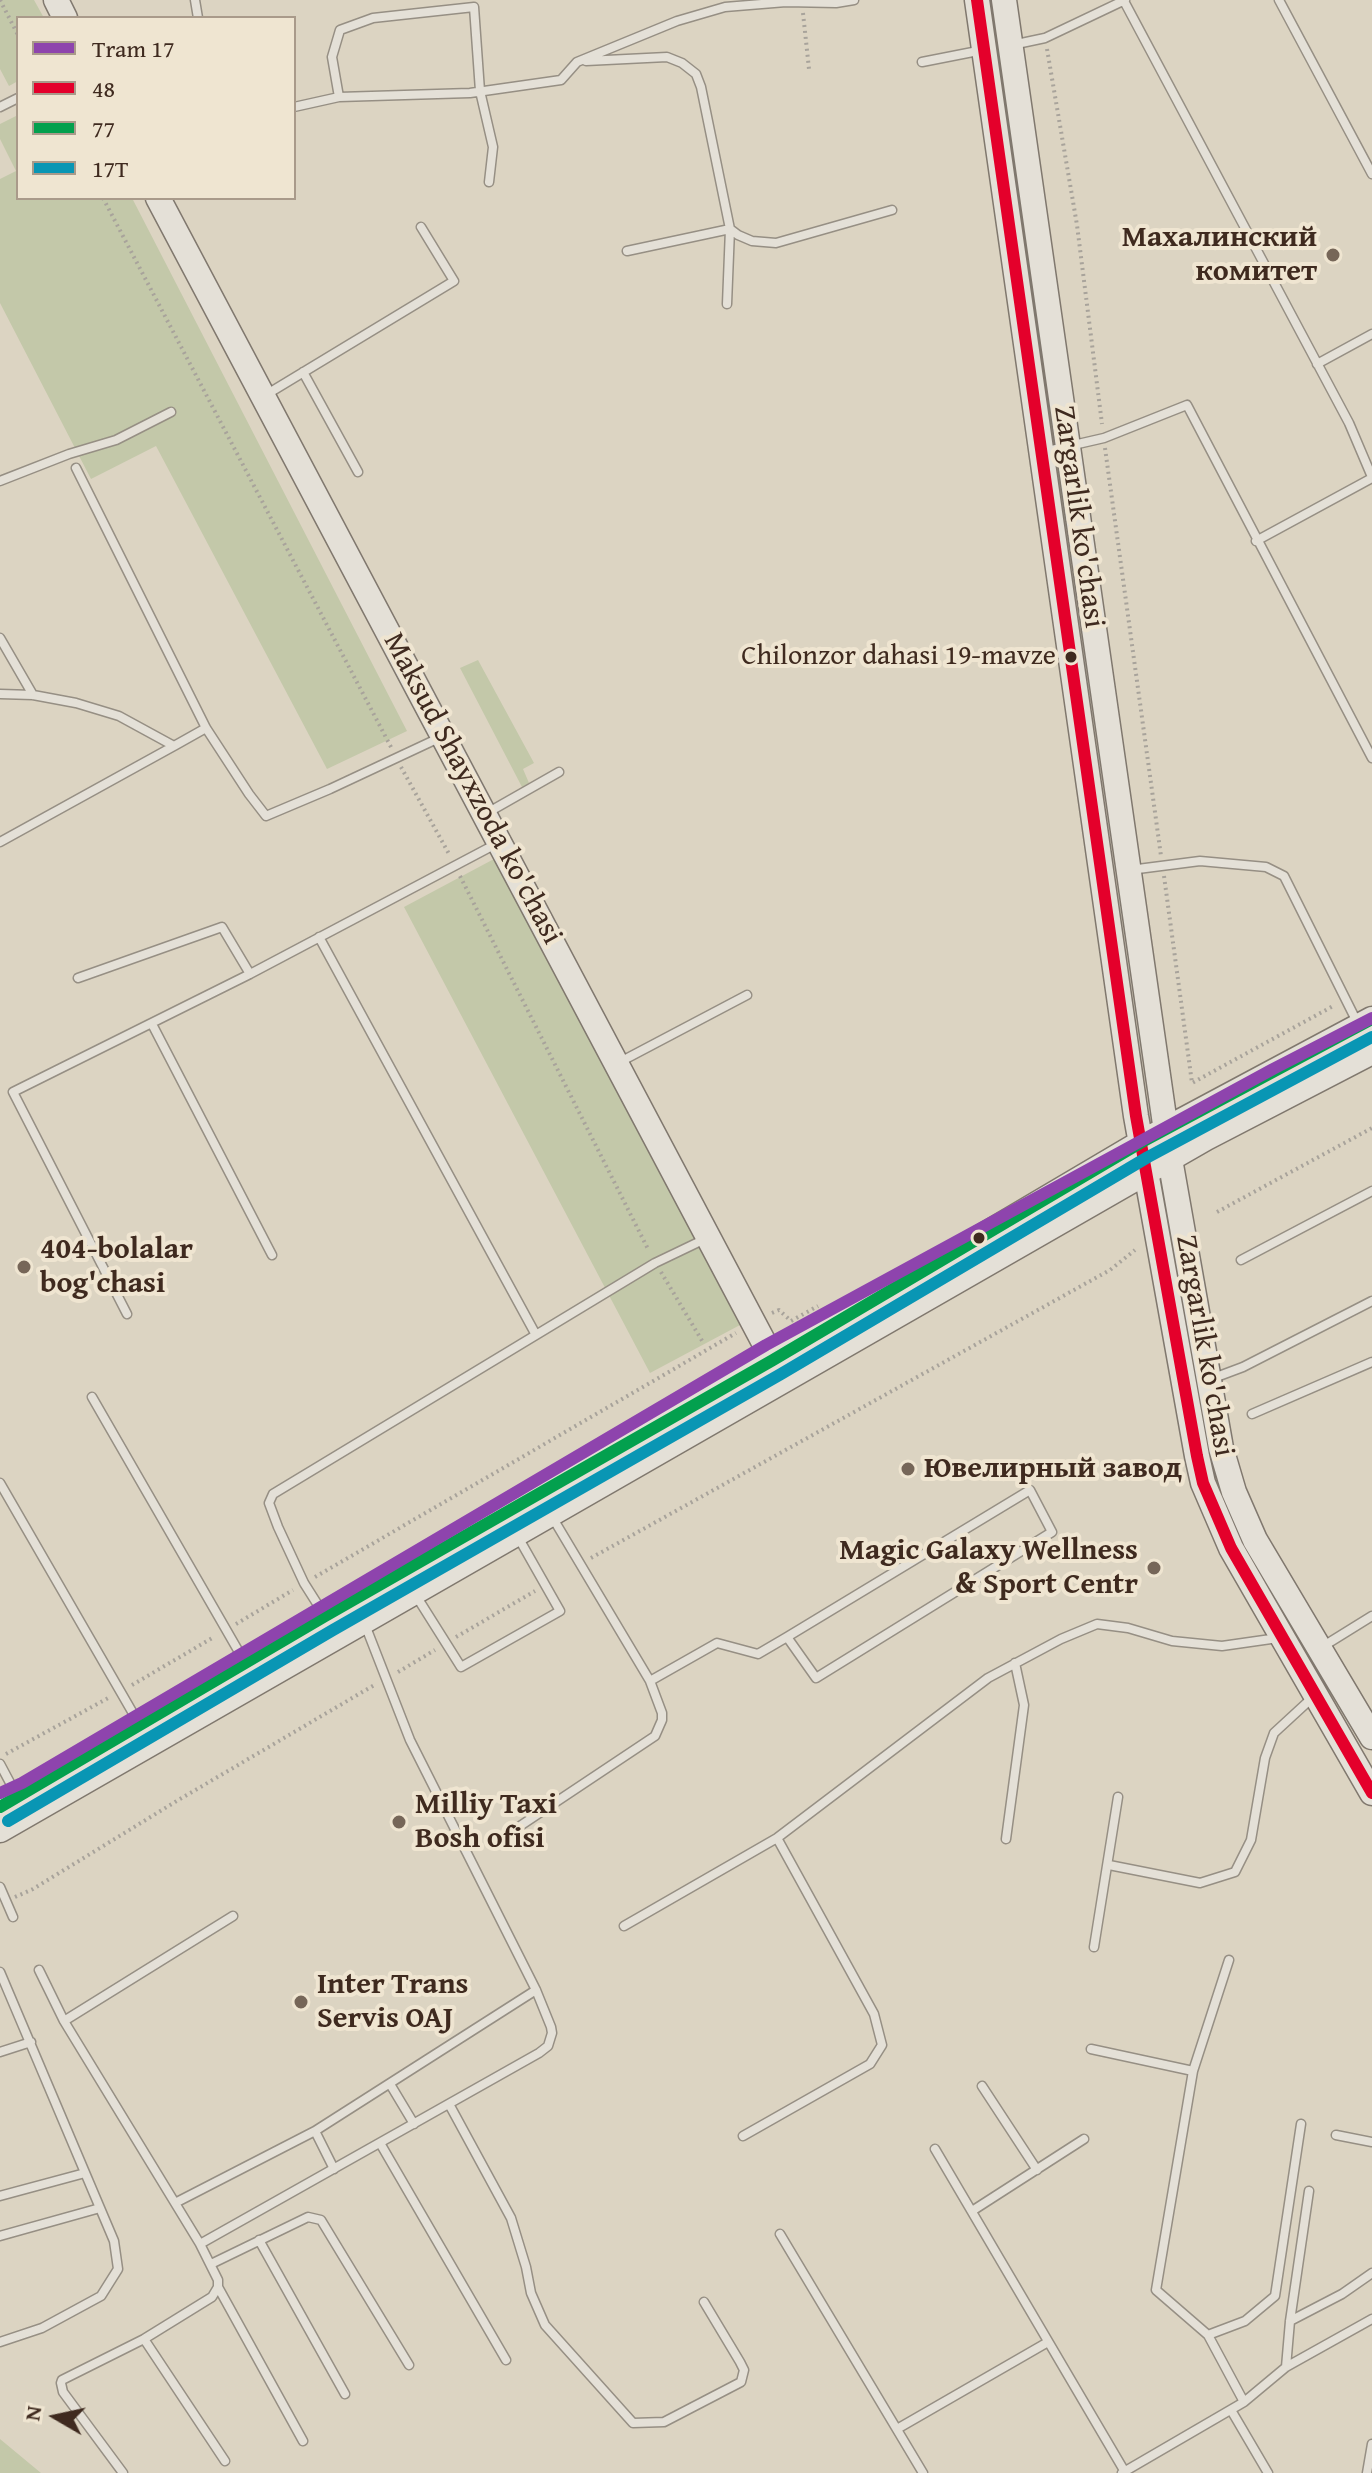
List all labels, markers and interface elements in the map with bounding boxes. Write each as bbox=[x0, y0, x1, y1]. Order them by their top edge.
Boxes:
legend bbox=[16, 16, 296, 200]
text: Tram 17 bbox=[92, 31, 174, 66]
text: 48 bbox=[92, 71, 115, 106]
text: 77 bbox=[92, 111, 115, 146]
text: 17T bbox=[92, 151, 129, 186]
place label: Махалинский комитет bbox=[1122, 220, 1317, 290]
marker: Махалинский комитет bbox=[1324, 246, 1342, 264]
street label: Zargarlik ko'chasi bbox=[1045, 403, 1111, 631]
street label: Maksud Shayxzoda ko'chasi bbox=[374, 627, 570, 951]
place label: Chilonzor dahasi 19-mavze bbox=[741, 640, 1056, 674]
marker: Chilonzor dahasi 19-mavze bbox=[1063, 649, 1079, 665]
unlabelled marker bbox=[971, 1230, 987, 1246]
place label: 404-bolalar bog'chasi bbox=[40, 1232, 193, 1302]
street label: Zargarlik ko'chasi bbox=[1167, 1232, 1241, 1460]
marker: 404-bolalar bog'chasi bbox=[15, 1258, 33, 1276]
place label: Ювелирный завод bbox=[924, 1451, 1182, 1487]
marker: Ювелирный завод bbox=[899, 1460, 917, 1478]
place label: Magic Galaxy Wellness & Sport Centr bbox=[839, 1533, 1138, 1604]
marker: Magic Galaxy Wellness & Sport Centr bbox=[1145, 1559, 1163, 1577]
place label: Milliy Taxi Bosh ofisi bbox=[415, 1787, 557, 1858]
marker: Milliy Taxi Bosh ofisi bbox=[390, 1813, 408, 1831]
place label: Inter Trans Servis OAJ bbox=[317, 1967, 468, 2038]
marker: Inter Trans Servis OAJ bbox=[292, 1993, 310, 2011]
north arrow bbox=[16, 2377, 96, 2457]
text: N bbox=[15, 2403, 49, 2423]

